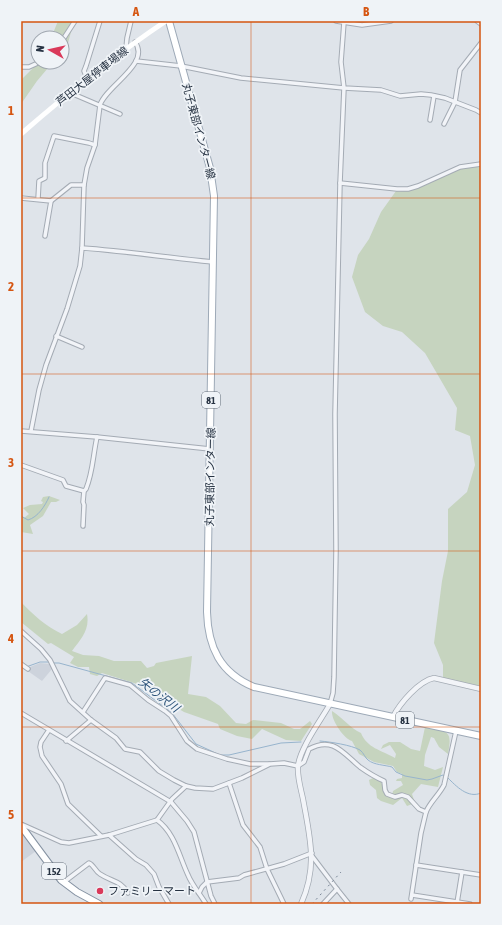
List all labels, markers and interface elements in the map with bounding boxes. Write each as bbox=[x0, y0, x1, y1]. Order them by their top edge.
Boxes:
text: A bbox=[132, 4, 140, 19]
text: B bbox=[363, 4, 370, 19]
north arrow bbox=[30, 30, 70, 70]
street label: 芦田大屋停車場線 bbox=[54, 44, 130, 108]
text: N bbox=[34, 45, 46, 53]
street label: 丸子東部インター線 bbox=[180, 82, 218, 180]
text: 1 bbox=[8, 103, 14, 118]
text: 2 bbox=[8, 279, 14, 294]
road number: 81 bbox=[202, 392, 220, 408]
street label: 丸子東部インター線 bbox=[203, 427, 217, 527]
text: 3 bbox=[8, 455, 14, 470]
text: 4 bbox=[7, 631, 14, 646]
water label: 矢の沢川 bbox=[136, 675, 184, 717]
road number: 81 bbox=[396, 712, 414, 728]
text: 5 bbox=[8, 807, 14, 822]
road number: 152 bbox=[42, 863, 66, 879]
place label: ファミリーマート bbox=[108, 885, 196, 897]
marker: ファミリーマート bbox=[95, 886, 105, 896]

